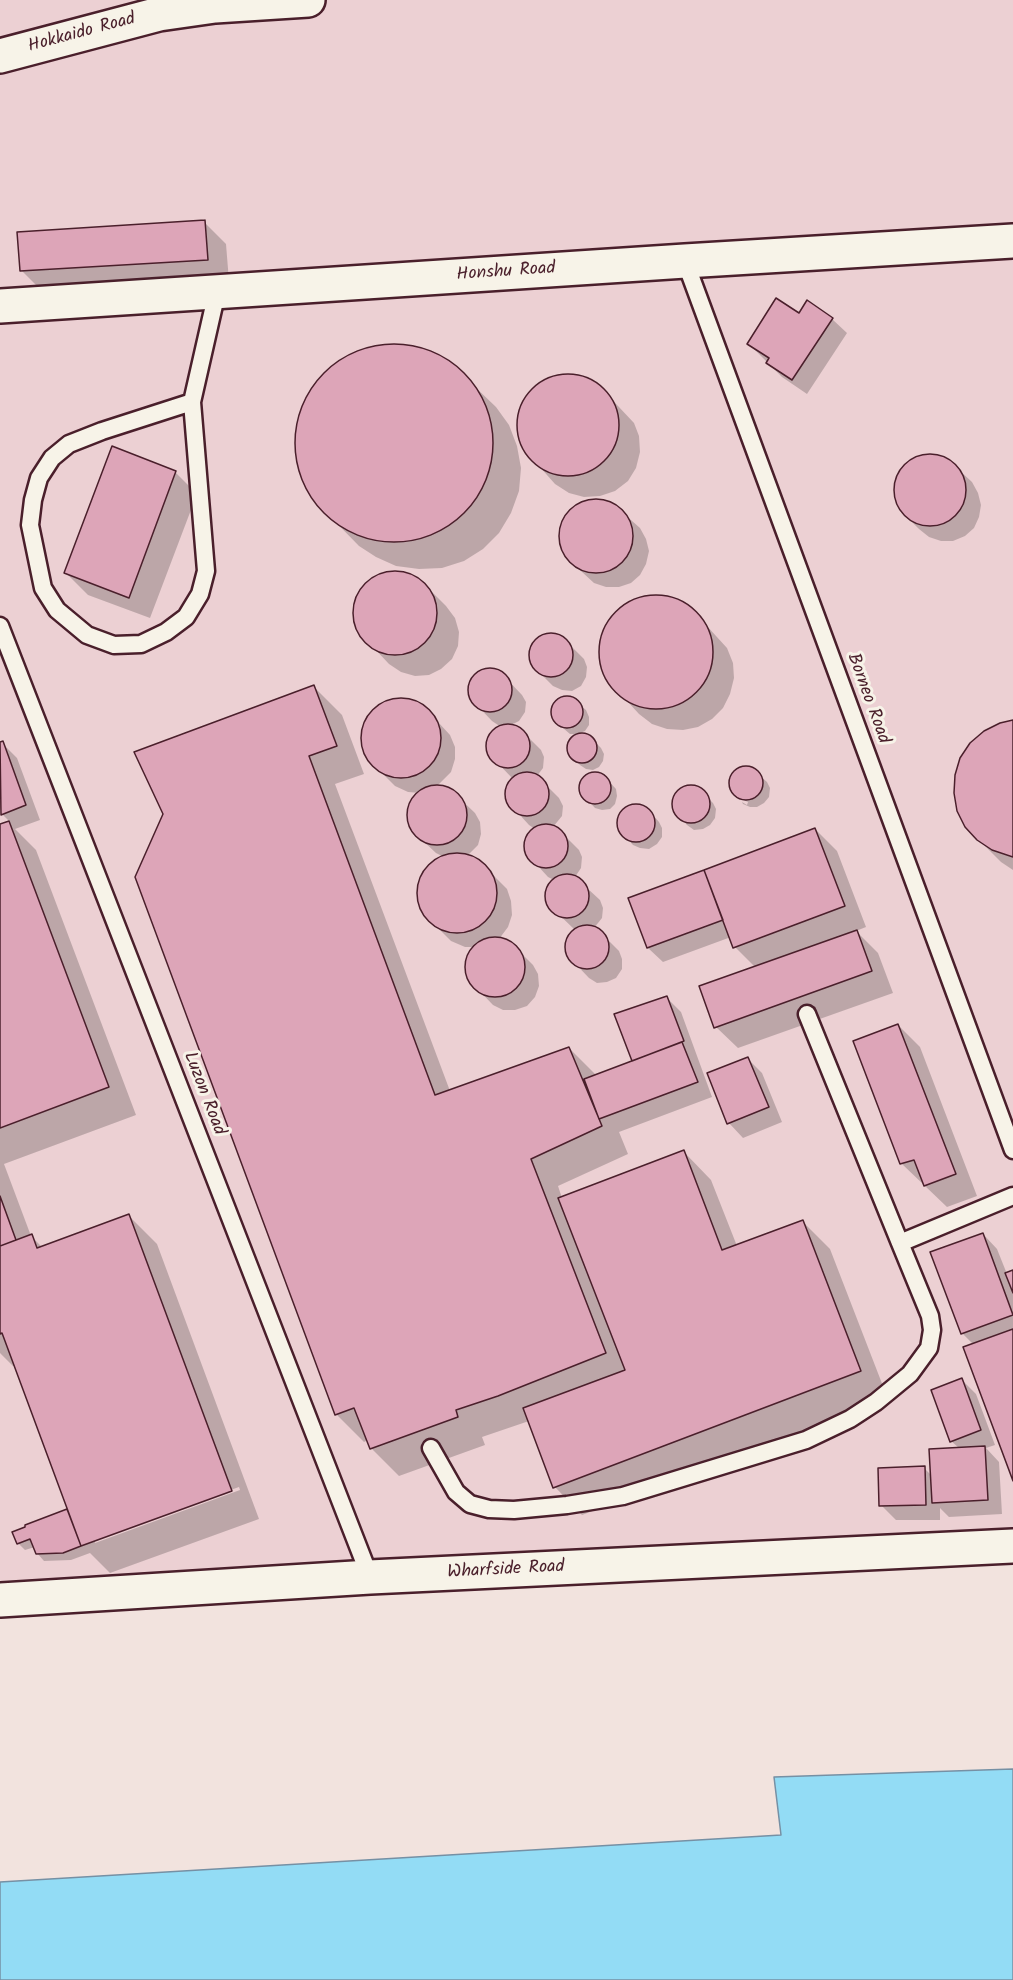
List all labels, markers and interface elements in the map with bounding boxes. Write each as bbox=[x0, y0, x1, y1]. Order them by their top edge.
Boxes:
street label: Hokkaido Road bbox=[26, 9, 138, 59]
street label: Honshu Road bbox=[456, 259, 556, 287]
street label: Borneo Road bbox=[841, 651, 893, 747]
street label: Luzon Road bbox=[177, 1049, 229, 1139]
street label: Wharfside Road bbox=[447, 1557, 565, 1585]

